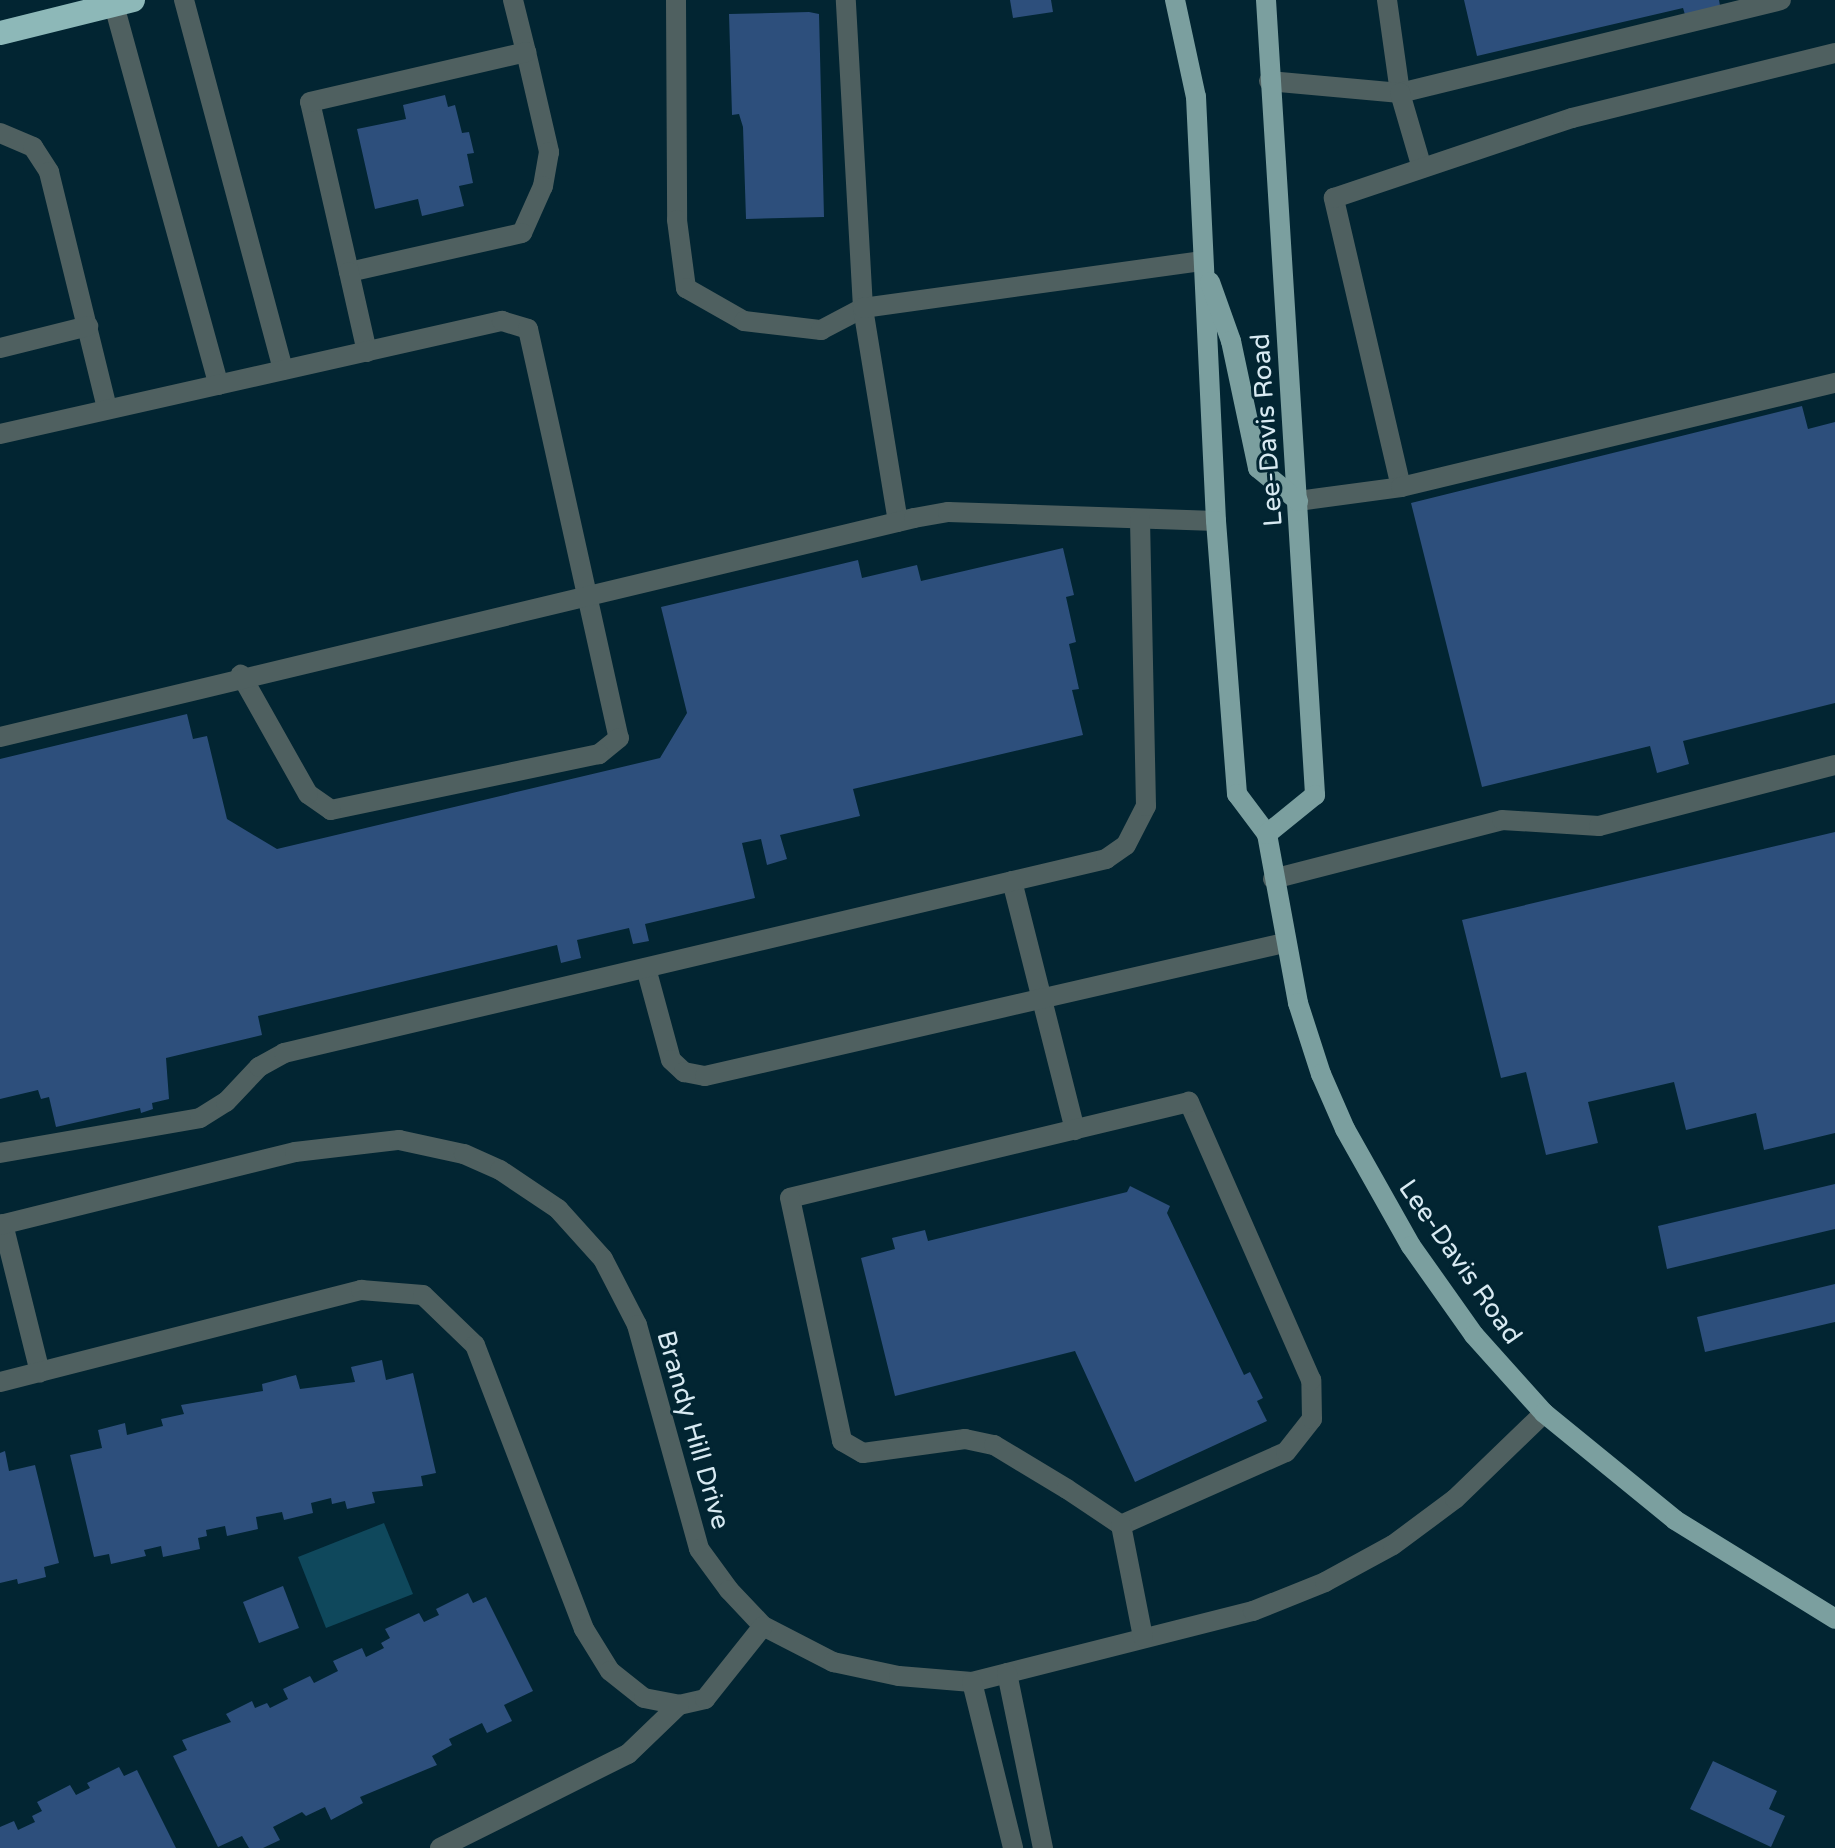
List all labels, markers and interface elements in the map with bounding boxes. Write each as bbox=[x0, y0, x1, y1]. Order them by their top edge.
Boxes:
street label: Lee-Davis Road bbox=[1245, 332, 1289, 528]
street label: Lee-Davis Road bbox=[1392, 1174, 1528, 1350]
street label: Brandy Hill Drive bbox=[650, 1327, 736, 1533]

